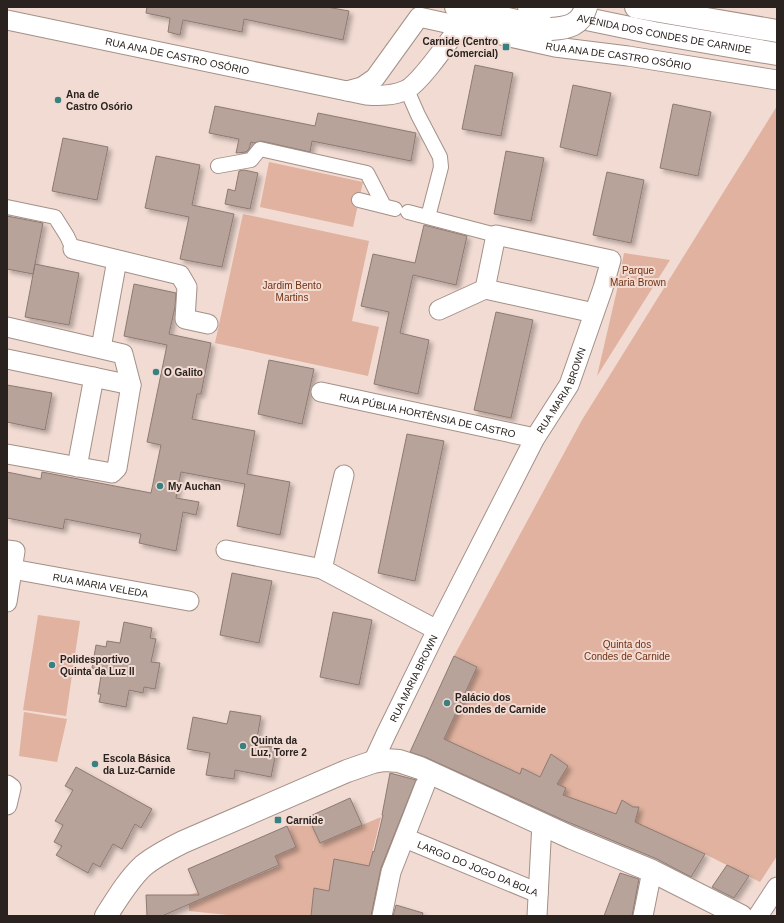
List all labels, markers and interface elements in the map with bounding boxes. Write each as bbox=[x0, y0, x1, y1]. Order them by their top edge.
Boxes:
street label: AVENIDA DOS CONDES DE CARNIDE bbox=[576, 12, 753, 55]
street label: RUA ANA DE CASTRO OSÓRIO bbox=[104, 35, 251, 76]
place label: Carnide (Centro Comercial) bbox=[422, 36, 498, 59]
street label: RUA ANA DE CASTRO OSÓRIO bbox=[545, 40, 692, 72]
marker: Carnide (Centro Comercial) bbox=[501, 42, 511, 52]
place label: Ana de Castro Osório bbox=[66, 89, 133, 112]
marker: Ana de Castro Osório bbox=[53, 95, 63, 105]
park label: Parque Maria Brown bbox=[610, 265, 666, 288]
park label: Jardim Bento Martins bbox=[263, 280, 322, 303]
street label: RUA MARIA BROWN bbox=[534, 346, 587, 435]
marker: O Galito bbox=[151, 367, 161, 377]
place label: O Galito bbox=[164, 367, 203, 378]
street label: RUA PÚBLIA HORTÊNSIA DE CASTRO bbox=[338, 391, 517, 439]
marker: My Auchan bbox=[155, 481, 165, 491]
place label: My Auchan bbox=[168, 481, 221, 492]
street label: RUA MARIA VELEDA bbox=[52, 571, 149, 599]
street label: RUA MARIA BROWN bbox=[387, 633, 439, 724]
park label: Quinta dos Condes de Carnide bbox=[584, 639, 671, 662]
place label: Polidesportivo Quinta da Luz II bbox=[60, 654, 135, 677]
marker: Polidesportivo Quinta da Luz II bbox=[47, 660, 57, 670]
place label: Palácio dos Condes de Carnide bbox=[455, 692, 547, 715]
marker: Palácio dos Condes de Carnide bbox=[442, 698, 452, 708]
place label: Quinta da Luz, Torre 2 bbox=[251, 735, 307, 758]
marker: Quinta da Luz, Torre 2 bbox=[238, 741, 248, 751]
place label: Escola Básica da Luz-Carnide bbox=[103, 753, 176, 776]
marker: Escola Básica da Luz-Carnide bbox=[90, 759, 100, 769]
marker: Carnide bbox=[273, 815, 283, 825]
place label: Carnide bbox=[286, 815, 324, 826]
street label: LARGO DO JOGO DA BOLA bbox=[416, 838, 540, 898]

